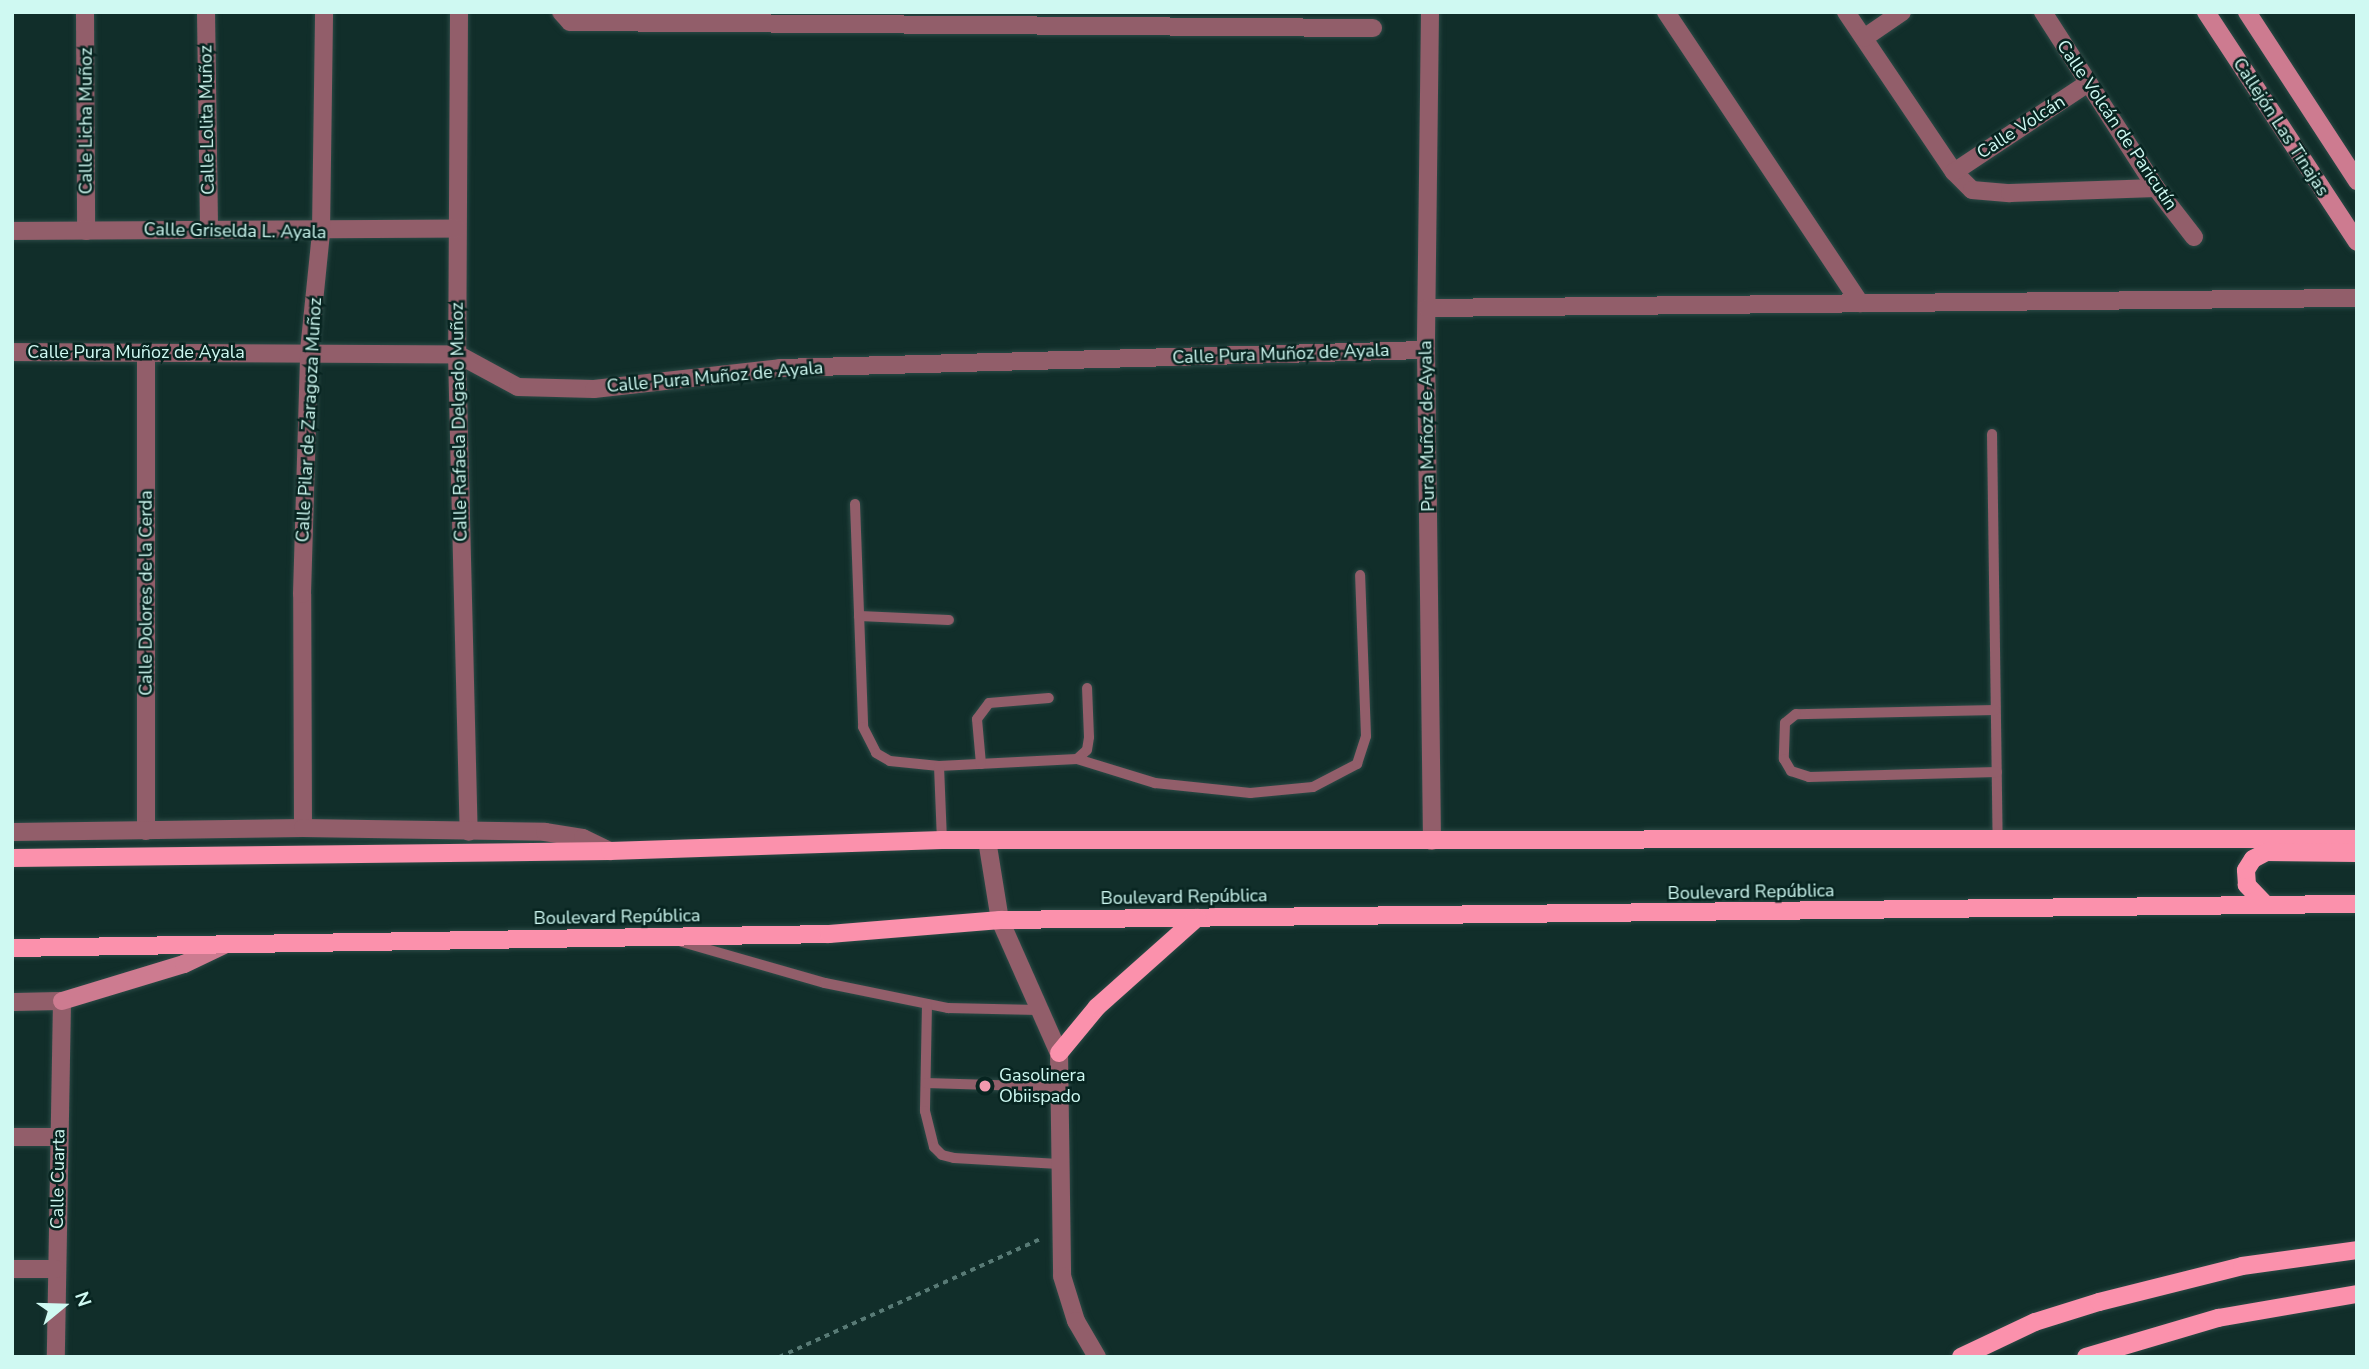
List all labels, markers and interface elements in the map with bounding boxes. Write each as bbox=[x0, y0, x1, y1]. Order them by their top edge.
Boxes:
street label: Calle Volcán de Paricutín bbox=[2052, 36, 2182, 214]
street label: Calle Lolita Muñoz bbox=[195, 45, 219, 195]
street label: Calle Licha Muñoz bbox=[75, 48, 97, 194]
street label: Callejón Las Tinajas bbox=[2228, 54, 2334, 200]
street label: Calle Volcán bbox=[1973, 91, 2069, 163]
street label: Calle Griselda L. Ayala bbox=[143, 219, 327, 243]
street label: Calle Pilar de Zaragoza Muñoz bbox=[292, 297, 326, 543]
street label: Calle Rafaela Delgado Muñoz bbox=[446, 302, 472, 542]
street label: Calle Pura Muñoz de Ayala bbox=[1172, 339, 1390, 369]
street label: Pura Muñoz de Ayala bbox=[1415, 340, 1439, 512]
street label: Calle Pura Muñoz de Ayala bbox=[27, 341, 245, 363]
street label: Calle Pura Muñoz de Ayala bbox=[606, 357, 824, 397]
street label: Calle Dolores de la Cerda bbox=[135, 490, 157, 696]
street label: Boulevard República bbox=[1667, 880, 1835, 904]
street label: Boulevard República bbox=[1100, 885, 1268, 909]
street label: Boulevard República bbox=[533, 905, 701, 929]
place label: Gasolinera Obiispado bbox=[999, 1065, 1085, 1108]
marker: Gasolinera Obiispado bbox=[977, 1078, 993, 1094]
street label: Calle Cuarta bbox=[46, 1129, 70, 1229]
north arrow bbox=[28, 1271, 98, 1341]
text: N bbox=[68, 1288, 97, 1310]

